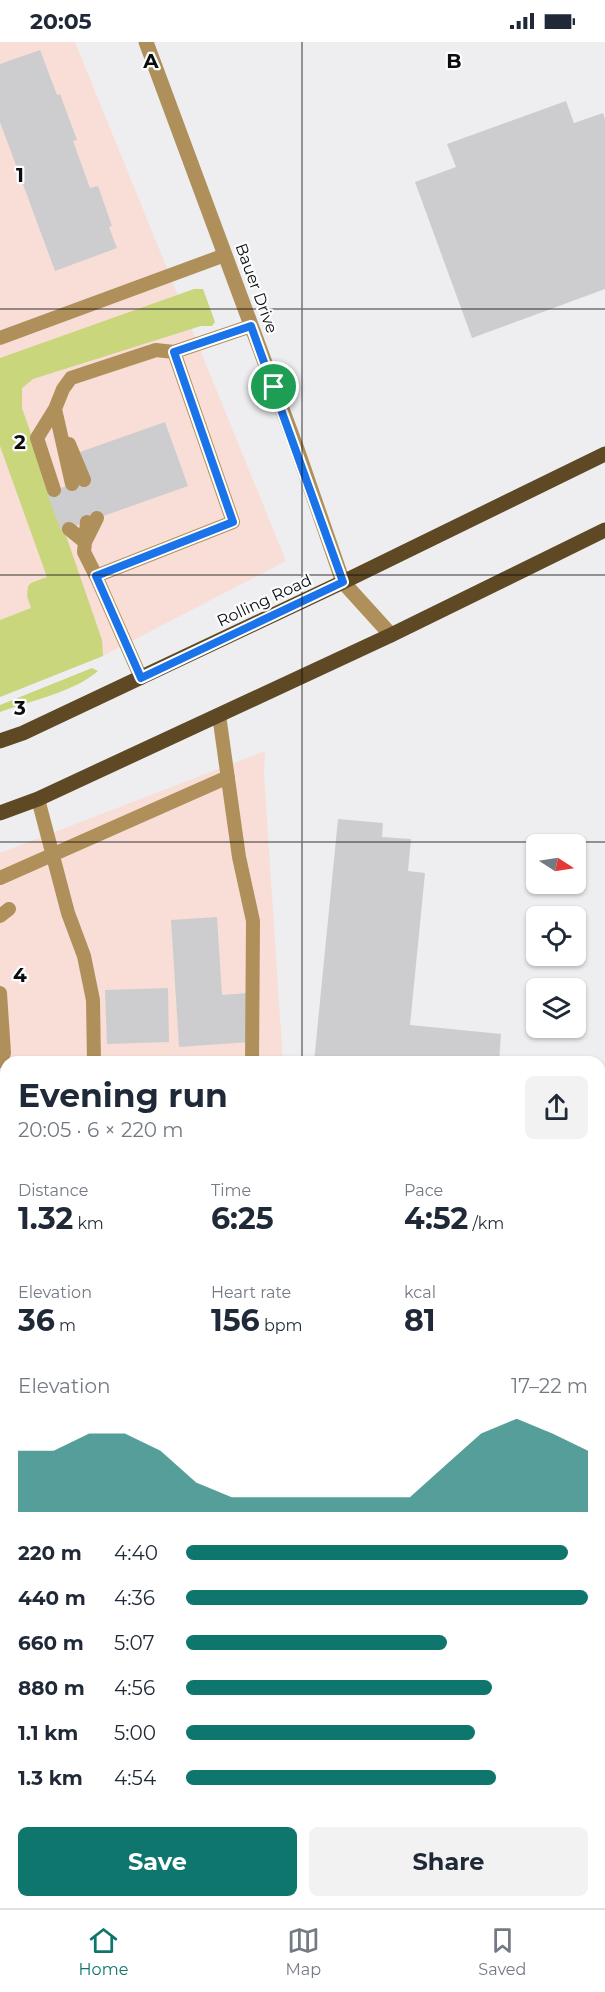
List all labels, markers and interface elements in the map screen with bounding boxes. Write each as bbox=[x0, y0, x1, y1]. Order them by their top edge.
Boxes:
text: 20:05 bbox=[30, 8, 92, 35]
text: A bbox=[142, 49, 159, 73]
text: B bbox=[446, 49, 462, 73]
text: 1 bbox=[16, 163, 24, 187]
street label: Bauer Drive bbox=[231, 241, 282, 336]
pin bbox=[248, 361, 299, 412]
icon: arrive bbox=[257, 370, 290, 403]
text: 2 bbox=[14, 430, 26, 454]
street label: Rolling Road bbox=[214, 570, 315, 631]
text: 3 bbox=[13, 696, 26, 720]
north arrow bbox=[526, 834, 586, 894]
map controls bbox=[526, 834, 586, 1038]
button: locate bbox=[526, 906, 586, 966]
text: 4 bbox=[13, 963, 27, 987]
button: layers bbox=[526, 978, 586, 1038]
text: Evening run bbox=[18, 1075, 228, 1115]
button: share bbox=[525, 1076, 588, 1139]
text: 20:05 · 6 × 220 m bbox=[18, 1118, 183, 1142]
text: Distance bbox=[18, 1181, 88, 1200]
text: Time bbox=[211, 1181, 251, 1200]
text: Pace bbox=[404, 1181, 443, 1200]
text: 1.32 bbox=[18, 1200, 73, 1237]
text: 6:25 bbox=[211, 1200, 274, 1237]
text: 4:52 bbox=[404, 1200, 468, 1237]
text: km bbox=[73, 1214, 104, 1233]
text: /km bbox=[468, 1214, 504, 1233]
text: Elevation bbox=[18, 1283, 92, 1302]
text: Heart rate bbox=[211, 1283, 291, 1302]
text: kcal bbox=[404, 1283, 436, 1302]
text: 36 bbox=[18, 1302, 55, 1339]
text: 156 bbox=[211, 1302, 260, 1339]
text: 81 bbox=[404, 1302, 436, 1339]
text: m bbox=[55, 1316, 76, 1335]
text: bpm bbox=[260, 1316, 303, 1335]
text: Elevation bbox=[18, 1374, 110, 1398]
text: 17–22 m bbox=[511, 1374, 588, 1398]
text: 220 m bbox=[18, 1541, 82, 1565]
text: 4:40 bbox=[114, 1541, 158, 1565]
text: 440 m bbox=[18, 1586, 86, 1610]
text: 4:36 bbox=[114, 1586, 155, 1610]
text: 660 m bbox=[18, 1631, 84, 1655]
text: 5:07 bbox=[114, 1631, 154, 1655]
text: 880 m bbox=[18, 1676, 85, 1700]
text: 4:56 bbox=[114, 1676, 155, 1700]
text: 1.1 km bbox=[18, 1721, 78, 1745]
text: 5:00 bbox=[114, 1721, 156, 1745]
text: 1.3 km bbox=[18, 1766, 83, 1790]
text: 4:54 bbox=[114, 1766, 156, 1790]
button: Save bbox=[18, 1827, 297, 1896]
button: Share bbox=[309, 1827, 588, 1896]
tab: Home bbox=[79, 1924, 128, 1979]
tab: Map bbox=[286, 1924, 321, 1979]
tab: Saved bbox=[478, 1924, 526, 1979]

